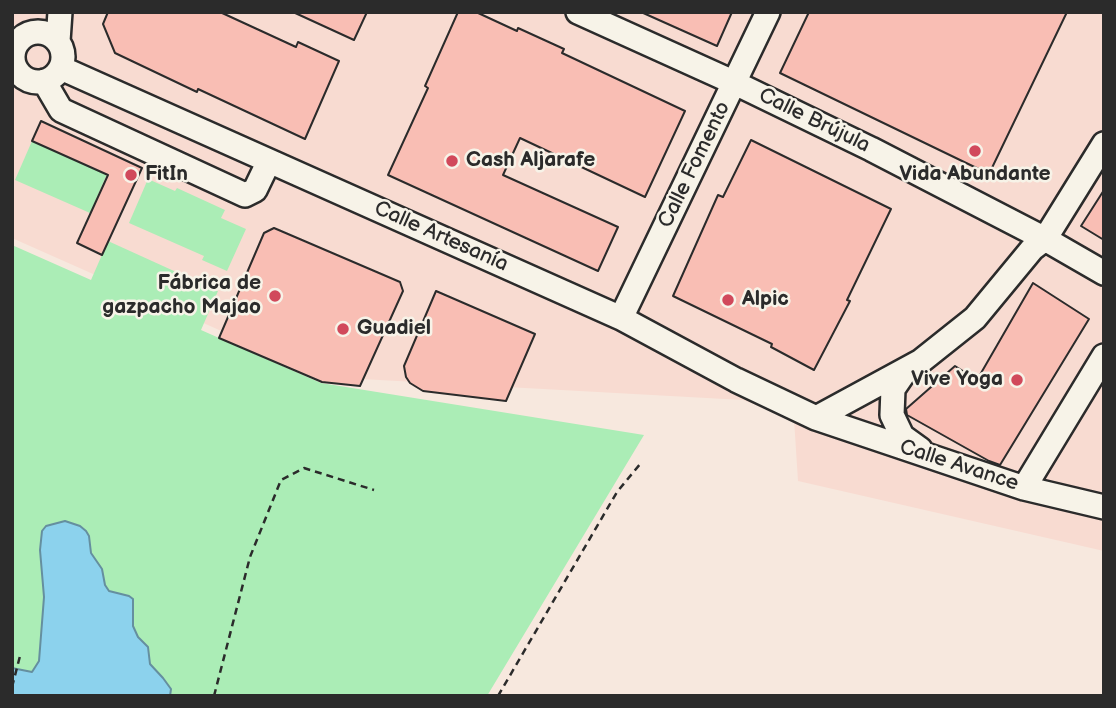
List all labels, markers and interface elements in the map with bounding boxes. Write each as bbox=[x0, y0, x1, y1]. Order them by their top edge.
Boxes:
street label: Calle Brújula bbox=[754, 83, 874, 159]
street label: Calle Fomento bbox=[654, 98, 736, 232]
marker: Vida Abundante bbox=[967, 143, 983, 159]
place label: Cash Aljarafe bbox=[466, 148, 595, 174]
marker: Cash Aljarafe bbox=[444, 153, 460, 169]
place label: FitIn bbox=[145, 162, 188, 188]
place label: Vida Abundante bbox=[899, 162, 1051, 188]
marker: FitIn bbox=[123, 167, 139, 183]
street label: Calle Artesanía bbox=[370, 196, 512, 278]
place label: Fábrica de gazpacho Majao bbox=[102, 271, 261, 321]
place label: Alpic bbox=[742, 287, 789, 313]
marker: Fábrica de gazpacho Majao bbox=[267, 288, 283, 304]
marker: Alpic bbox=[720, 292, 736, 308]
place label: Guadiel bbox=[357, 316, 431, 342]
marker: Guadiel bbox=[335, 321, 351, 337]
place label: Vive Yoga bbox=[911, 367, 1003, 393]
marker: Vive Yoga bbox=[1009, 372, 1025, 388]
street label: Calle Avance bbox=[896, 435, 1022, 497]

